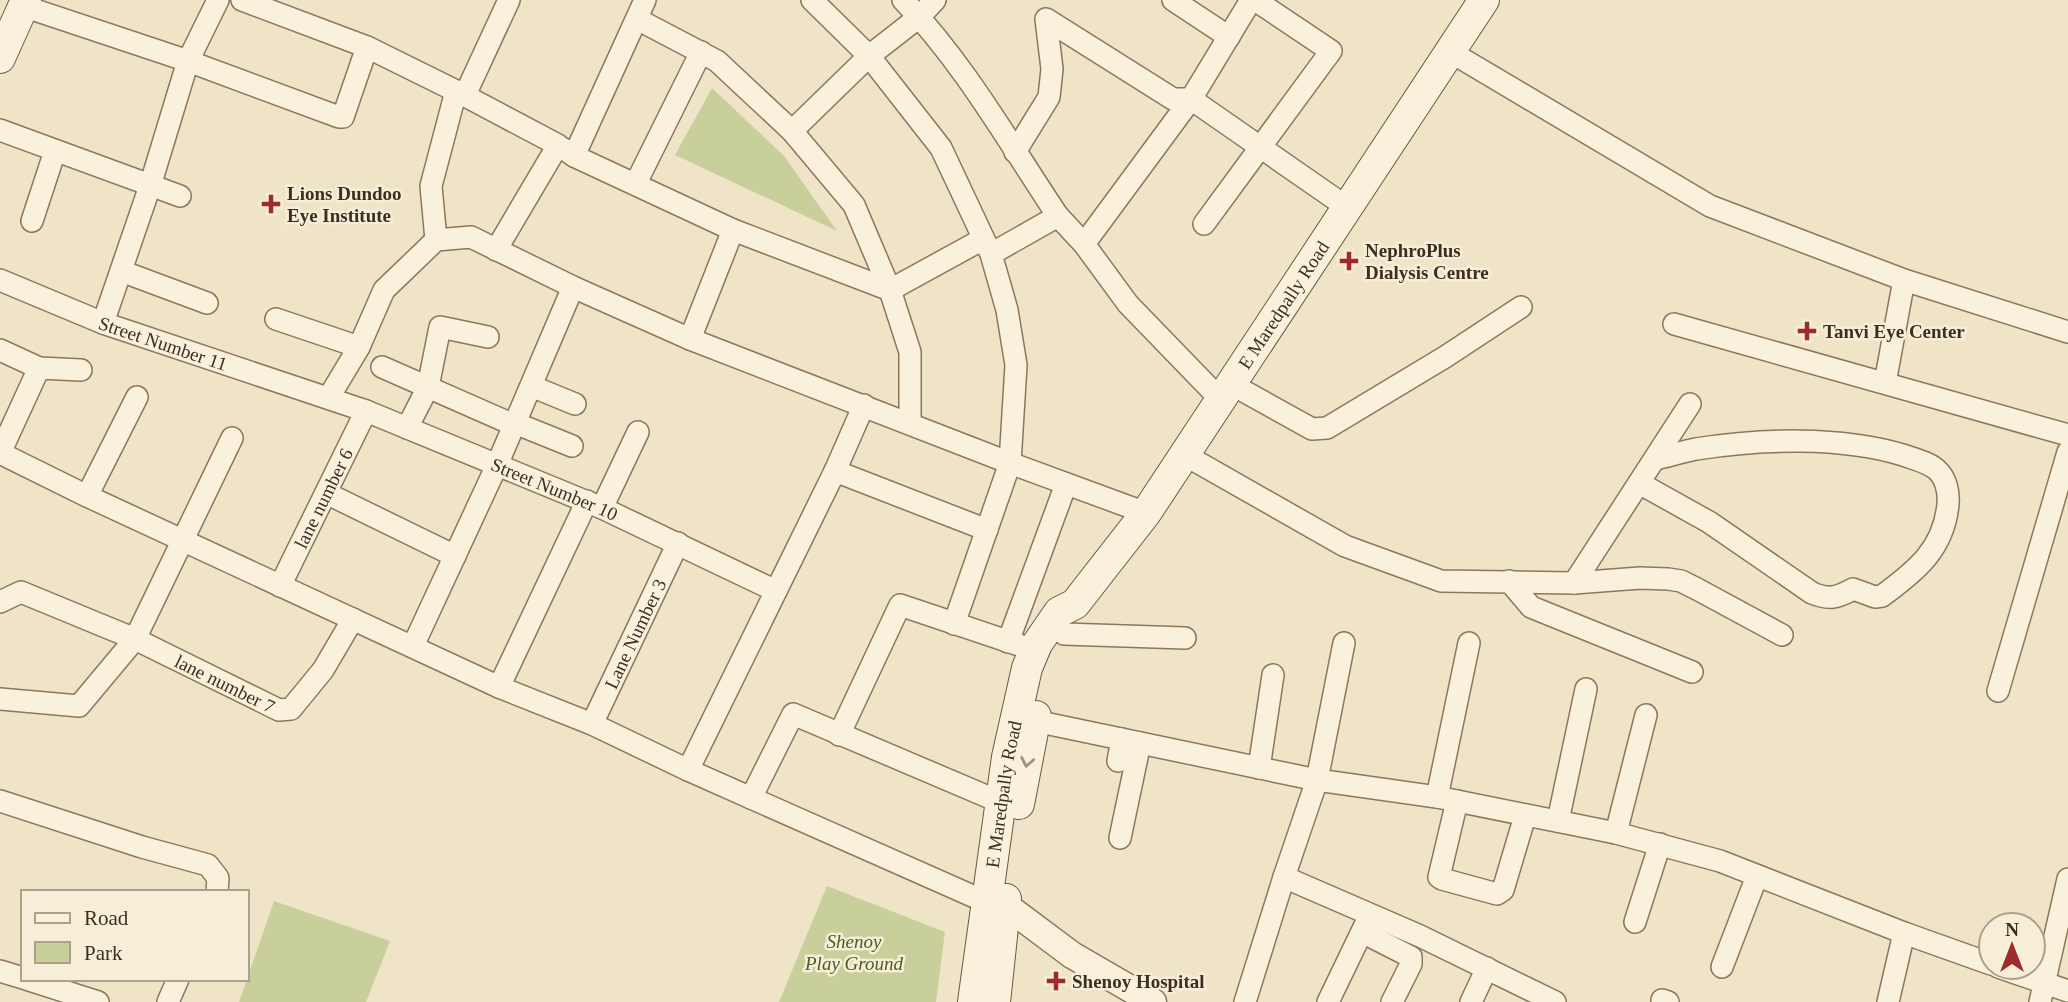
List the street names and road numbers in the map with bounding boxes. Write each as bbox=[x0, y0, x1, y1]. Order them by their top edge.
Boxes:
street label: E Maredpally Road bbox=[1233, 236, 1333, 373]
street label: Street Number 11 bbox=[96, 312, 230, 374]
street label: lane number 6 bbox=[290, 445, 357, 551]
street label: Street Number 10 bbox=[488, 453, 621, 525]
street label: Lane Number 3 bbox=[600, 575, 670, 692]
street label: lane number 7 bbox=[172, 650, 278, 717]
street label: E Maredpally Road bbox=[981, 718, 1025, 869]

